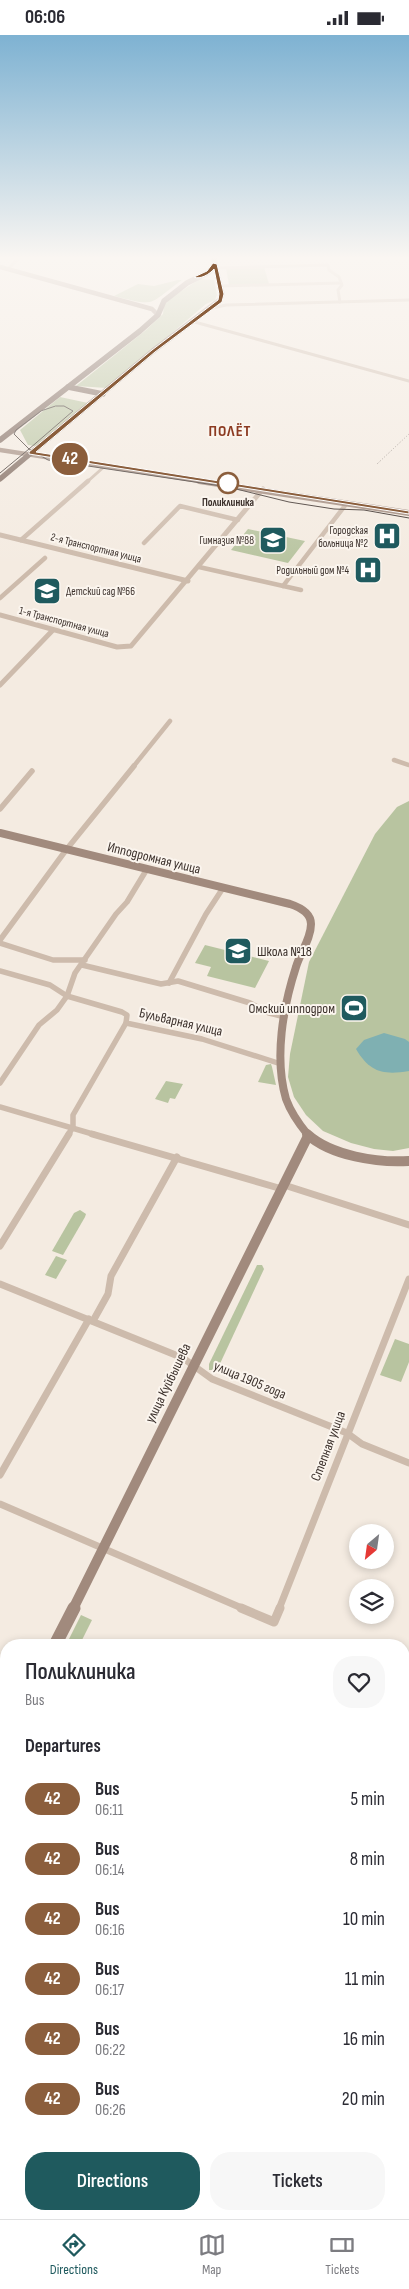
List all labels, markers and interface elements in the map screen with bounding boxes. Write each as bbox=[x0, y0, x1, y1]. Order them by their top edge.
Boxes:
text: 06:06 bbox=[25, 6, 65, 29]
district label: ПОЛЁТ bbox=[208, 422, 252, 441]
line badge: 42 bbox=[48, 443, 92, 475]
text: 42 bbox=[62, 448, 78, 469]
marker: Поликлиника bbox=[217, 472, 239, 494]
place label: Поликлиника bbox=[202, 496, 255, 509]
hospital icon: Городская больница №2 bbox=[372, 521, 402, 551]
place label: Городская больница №2 bbox=[318, 524, 368, 550]
school or university icon: Гимназия №88 bbox=[258, 525, 288, 555]
street label: 2-я Транспортная улица bbox=[49, 530, 143, 566]
place label: Гимназия №88 bbox=[199, 534, 254, 547]
hospital icon: Родильный дом №4 bbox=[353, 555, 383, 585]
place label: Родильный дом №4 bbox=[276, 564, 349, 577]
school or university icon: Детский сад №66 bbox=[32, 576, 62, 606]
place label: Детский сад №66 bbox=[66, 585, 135, 598]
street label: 1-я Транспортная улица bbox=[18, 604, 110, 640]
street label: Ипподромная улица bbox=[106, 838, 202, 878]
school or university icon: Школа №18 bbox=[223, 936, 253, 966]
place label: Школа №18 bbox=[257, 943, 312, 960]
sports icon: Омский ипподром bbox=[339, 993, 369, 1023]
place label: Омский ипподром bbox=[249, 1000, 335, 1017]
street label: Бульварная улица bbox=[138, 1004, 224, 1040]
street label: улица Куйбышева bbox=[141, 1340, 195, 1426]
street label: улица 1905 года bbox=[211, 1357, 289, 1403]
street label: Степная улица bbox=[307, 1409, 349, 1483]
north arrow bbox=[349, 1524, 394, 1569]
map controls bbox=[349, 1524, 394, 1624]
button: layers bbox=[349, 1579, 394, 1624]
button: heart bbox=[333, 1656, 385, 1708]
text: Поликлиника bbox=[25, 1657, 136, 1686]
text: Bus bbox=[25, 1691, 45, 1710]
text: Departures bbox=[25, 1735, 101, 1758]
text: Bus bbox=[95, 1778, 120, 1801]
text: 42 bbox=[44, 1788, 61, 1809]
text: 5 min bbox=[350, 1788, 385, 1811]
text: 06:11 bbox=[95, 1801, 123, 1820]
text: Bus bbox=[95, 1838, 120, 1861]
text: 42 bbox=[44, 1848, 61, 1869]
text: 8 min bbox=[350, 1848, 385, 1871]
text: 06:14 bbox=[95, 1861, 124, 1880]
text: Bus bbox=[95, 1898, 120, 1921]
text: 42 bbox=[44, 1908, 61, 1929]
text: 10 min bbox=[343, 1908, 385, 1931]
text: 06:16 bbox=[95, 1921, 125, 1940]
text: Bus bbox=[95, 1958, 120, 1981]
text: 42 bbox=[44, 1968, 61, 1989]
text: 11 min bbox=[345, 1968, 385, 1991]
text: 06:17 bbox=[95, 1981, 124, 2000]
text: Bus bbox=[95, 2018, 120, 2041]
text: 42 bbox=[44, 2028, 61, 2049]
text: 16 min bbox=[343, 2028, 385, 2051]
text: 06:22 bbox=[95, 2041, 125, 2060]
text: Bus bbox=[95, 2078, 120, 2101]
text: 42 bbox=[44, 2088, 61, 2109]
text: 20 min bbox=[342, 2088, 385, 2111]
text: 06:26 bbox=[95, 2101, 126, 2120]
button: Directions bbox=[25, 2152, 200, 2210]
button: Tickets bbox=[210, 2152, 385, 2210]
tab: Directions bbox=[50, 2231, 98, 2278]
tab: Map bbox=[198, 2231, 226, 2278]
tab: Tickets bbox=[325, 2231, 359, 2278]

